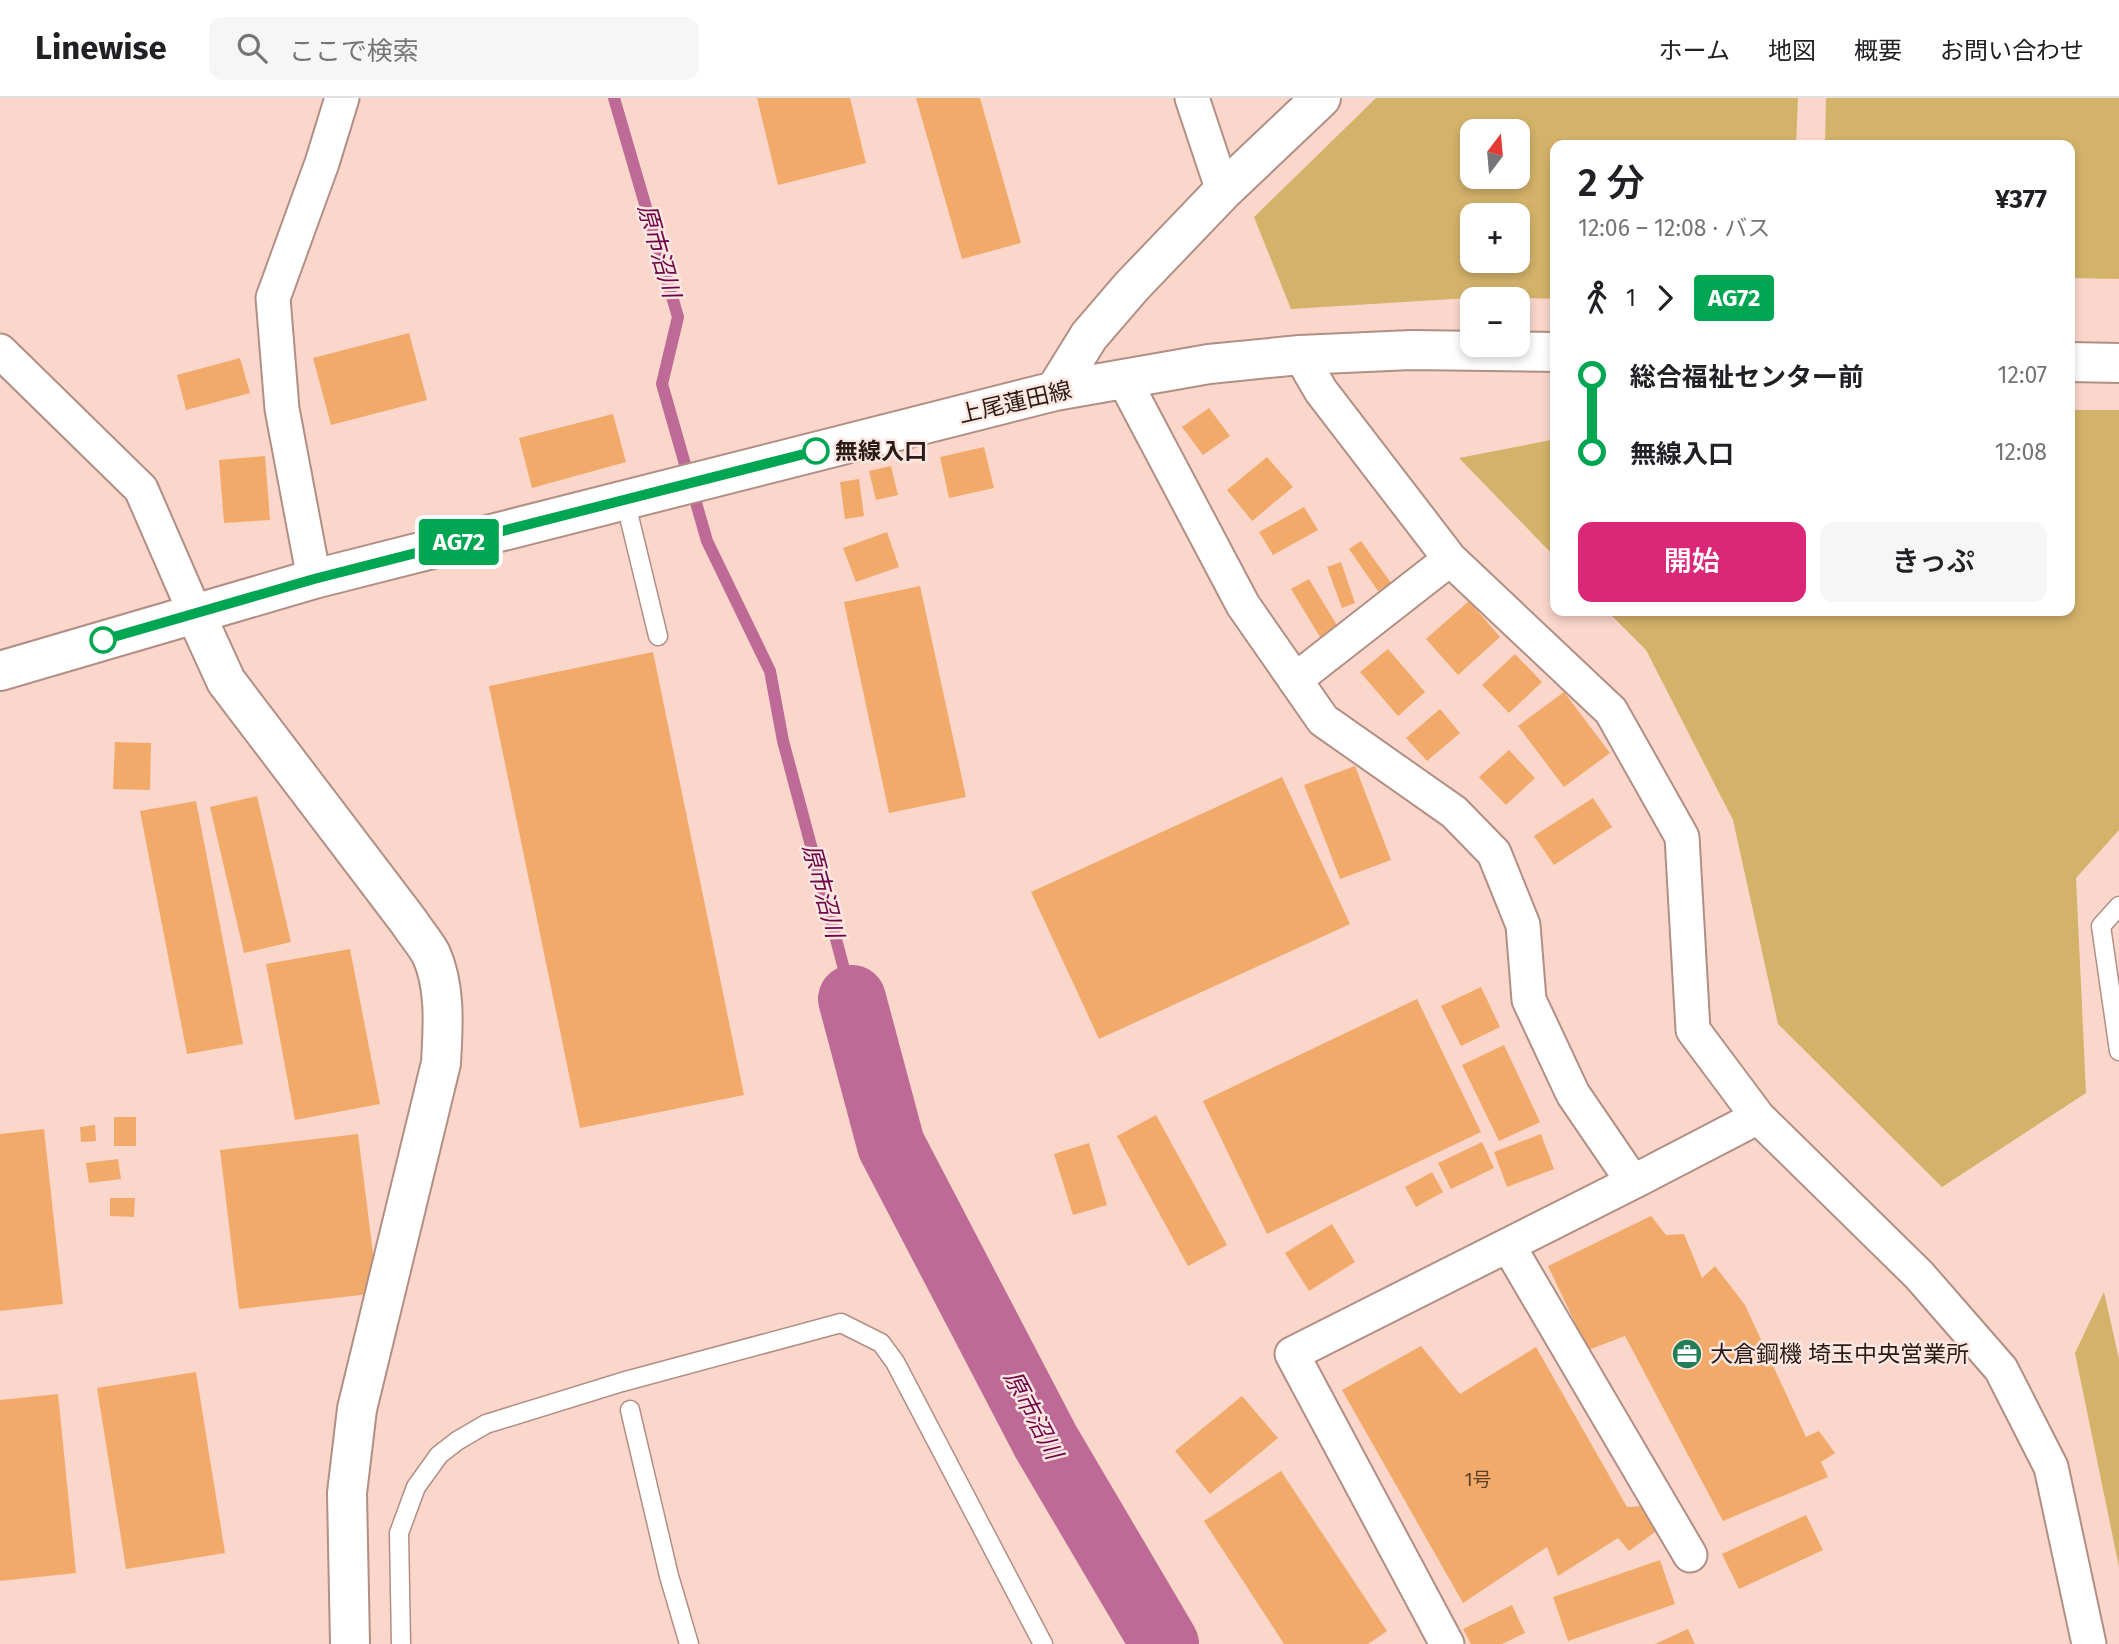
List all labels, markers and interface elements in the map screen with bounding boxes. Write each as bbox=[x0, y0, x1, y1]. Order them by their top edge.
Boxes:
search box bbox=[209, 17, 699, 80]
text: Linewise bbox=[35, 28, 167, 68]
icon: search bbox=[233, 29, 271, 67]
text: ここで検索 bbox=[289, 36, 419, 67]
text: ホーム bbox=[1659, 37, 1730, 65]
text: 地図 bbox=[1768, 37, 1816, 65]
text: 概要 bbox=[1854, 37, 1902, 65]
text: お問い合わせ bbox=[1940, 37, 2084, 65]
north arrow bbox=[1460, 119, 1530, 189]
map controls bbox=[1460, 119, 1530, 357]
text: 2 分 bbox=[1578, 160, 1645, 206]
text: ¥377 bbox=[1995, 184, 2047, 215]
water label: 原市沼川 bbox=[632, 201, 687, 304]
button: + bbox=[1460, 203, 1530, 273]
text: 12:06 – 12:08 · バス bbox=[1578, 214, 1770, 242]
icon: walk bbox=[1578, 279, 1616, 317]
icon: forward bbox=[1646, 279, 1684, 317]
text: 1 bbox=[1626, 284, 1636, 312]
text: AG72 bbox=[1708, 284, 1760, 312]
button: − bbox=[1460, 287, 1530, 357]
text: 12:07 bbox=[1998, 361, 2047, 389]
text: 総合福祉センター前 bbox=[1630, 362, 1864, 393]
street label: 上尾蓮田線 bbox=[956, 375, 1074, 429]
place label: 無線入口 bbox=[835, 437, 927, 465]
marker: 無線入口 bbox=[803, 438, 829, 464]
text: 12:08 bbox=[1995, 438, 2047, 466]
text: 無線入口 bbox=[1630, 439, 1734, 470]
line badge: AG72 bbox=[410, 519, 508, 565]
button: 開始 bbox=[1578, 522, 1806, 602]
button: きっぷ bbox=[1820, 522, 2047, 602]
text: AG72 bbox=[433, 528, 485, 556]
unlabelled marker bbox=[90, 627, 116, 653]
water label: 原市沼川 bbox=[797, 841, 850, 944]
office icon: 大倉鋼機 埼玉中央営業所 bbox=[1670, 1337, 1704, 1371]
place label: 大倉鋼機 埼玉中央営業所 bbox=[1710, 1340, 1969, 1368]
water label: 原市沼川 bbox=[998, 1366, 1069, 1467]
house number: 1号 bbox=[1464, 1468, 1492, 1491]

